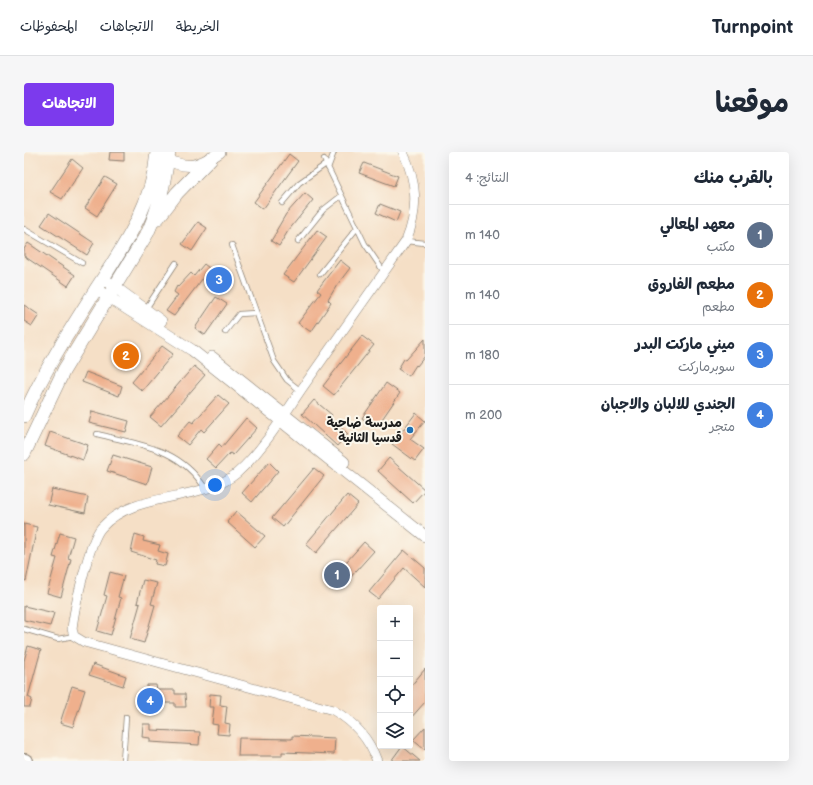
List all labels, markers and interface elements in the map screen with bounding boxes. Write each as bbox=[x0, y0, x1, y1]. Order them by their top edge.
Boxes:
text: Turnpoint bbox=[712, 16, 793, 39]
text: المحفوظات bbox=[20, 18, 78, 35]
text: الاتجاهات bbox=[100, 18, 154, 35]
text: الخريطة bbox=[176, 18, 219, 35]
button: الاتجاهات bbox=[24, 83, 114, 126]
text: موقعنا bbox=[715, 87, 789, 120]
text: بالقرب منك bbox=[694, 168, 773, 188]
text: النتائج: 4 bbox=[465, 170, 509, 186]
text: معهد المعالي bbox=[660, 215, 735, 234]
text: 140 m bbox=[465, 227, 500, 243]
text: 1 bbox=[757, 227, 763, 243]
text: مكتب bbox=[707, 239, 735, 255]
pin: 3 bbox=[206, 265, 232, 295]
text: مطعم الفاروق bbox=[648, 275, 735, 294]
text: 140 m bbox=[465, 287, 500, 303]
text: 2 bbox=[756, 287, 764, 303]
text: مطعم bbox=[702, 299, 735, 315]
text: ميني ماركت البدر bbox=[635, 335, 735, 354]
pin: 2 bbox=[113, 341, 139, 371]
text: 180 m bbox=[465, 347, 500, 363]
text: 3 bbox=[756, 347, 764, 363]
text: سوبرماركت bbox=[678, 359, 735, 375]
text: الجندي للالبان والاجبان bbox=[601, 395, 735, 414]
text: 200 m bbox=[465, 407, 502, 423]
text: 4 bbox=[756, 407, 764, 423]
place label: مدرسة ضاحية قدسيا الثانية bbox=[326, 415, 402, 446]
text: متجر bbox=[710, 419, 735, 435]
marker: مدرسة ضاحية قدسيا الثانية bbox=[405, 425, 415, 435]
your location bbox=[205, 475, 225, 495]
pin: 1 bbox=[324, 560, 350, 590]
map controls bbox=[377, 605, 413, 749]
button: + bbox=[377, 605, 413, 641]
button: − bbox=[377, 641, 413, 677]
button: locate bbox=[377, 677, 413, 713]
pin: 4 bbox=[137, 686, 163, 716]
button: layers bbox=[377, 713, 413, 749]

